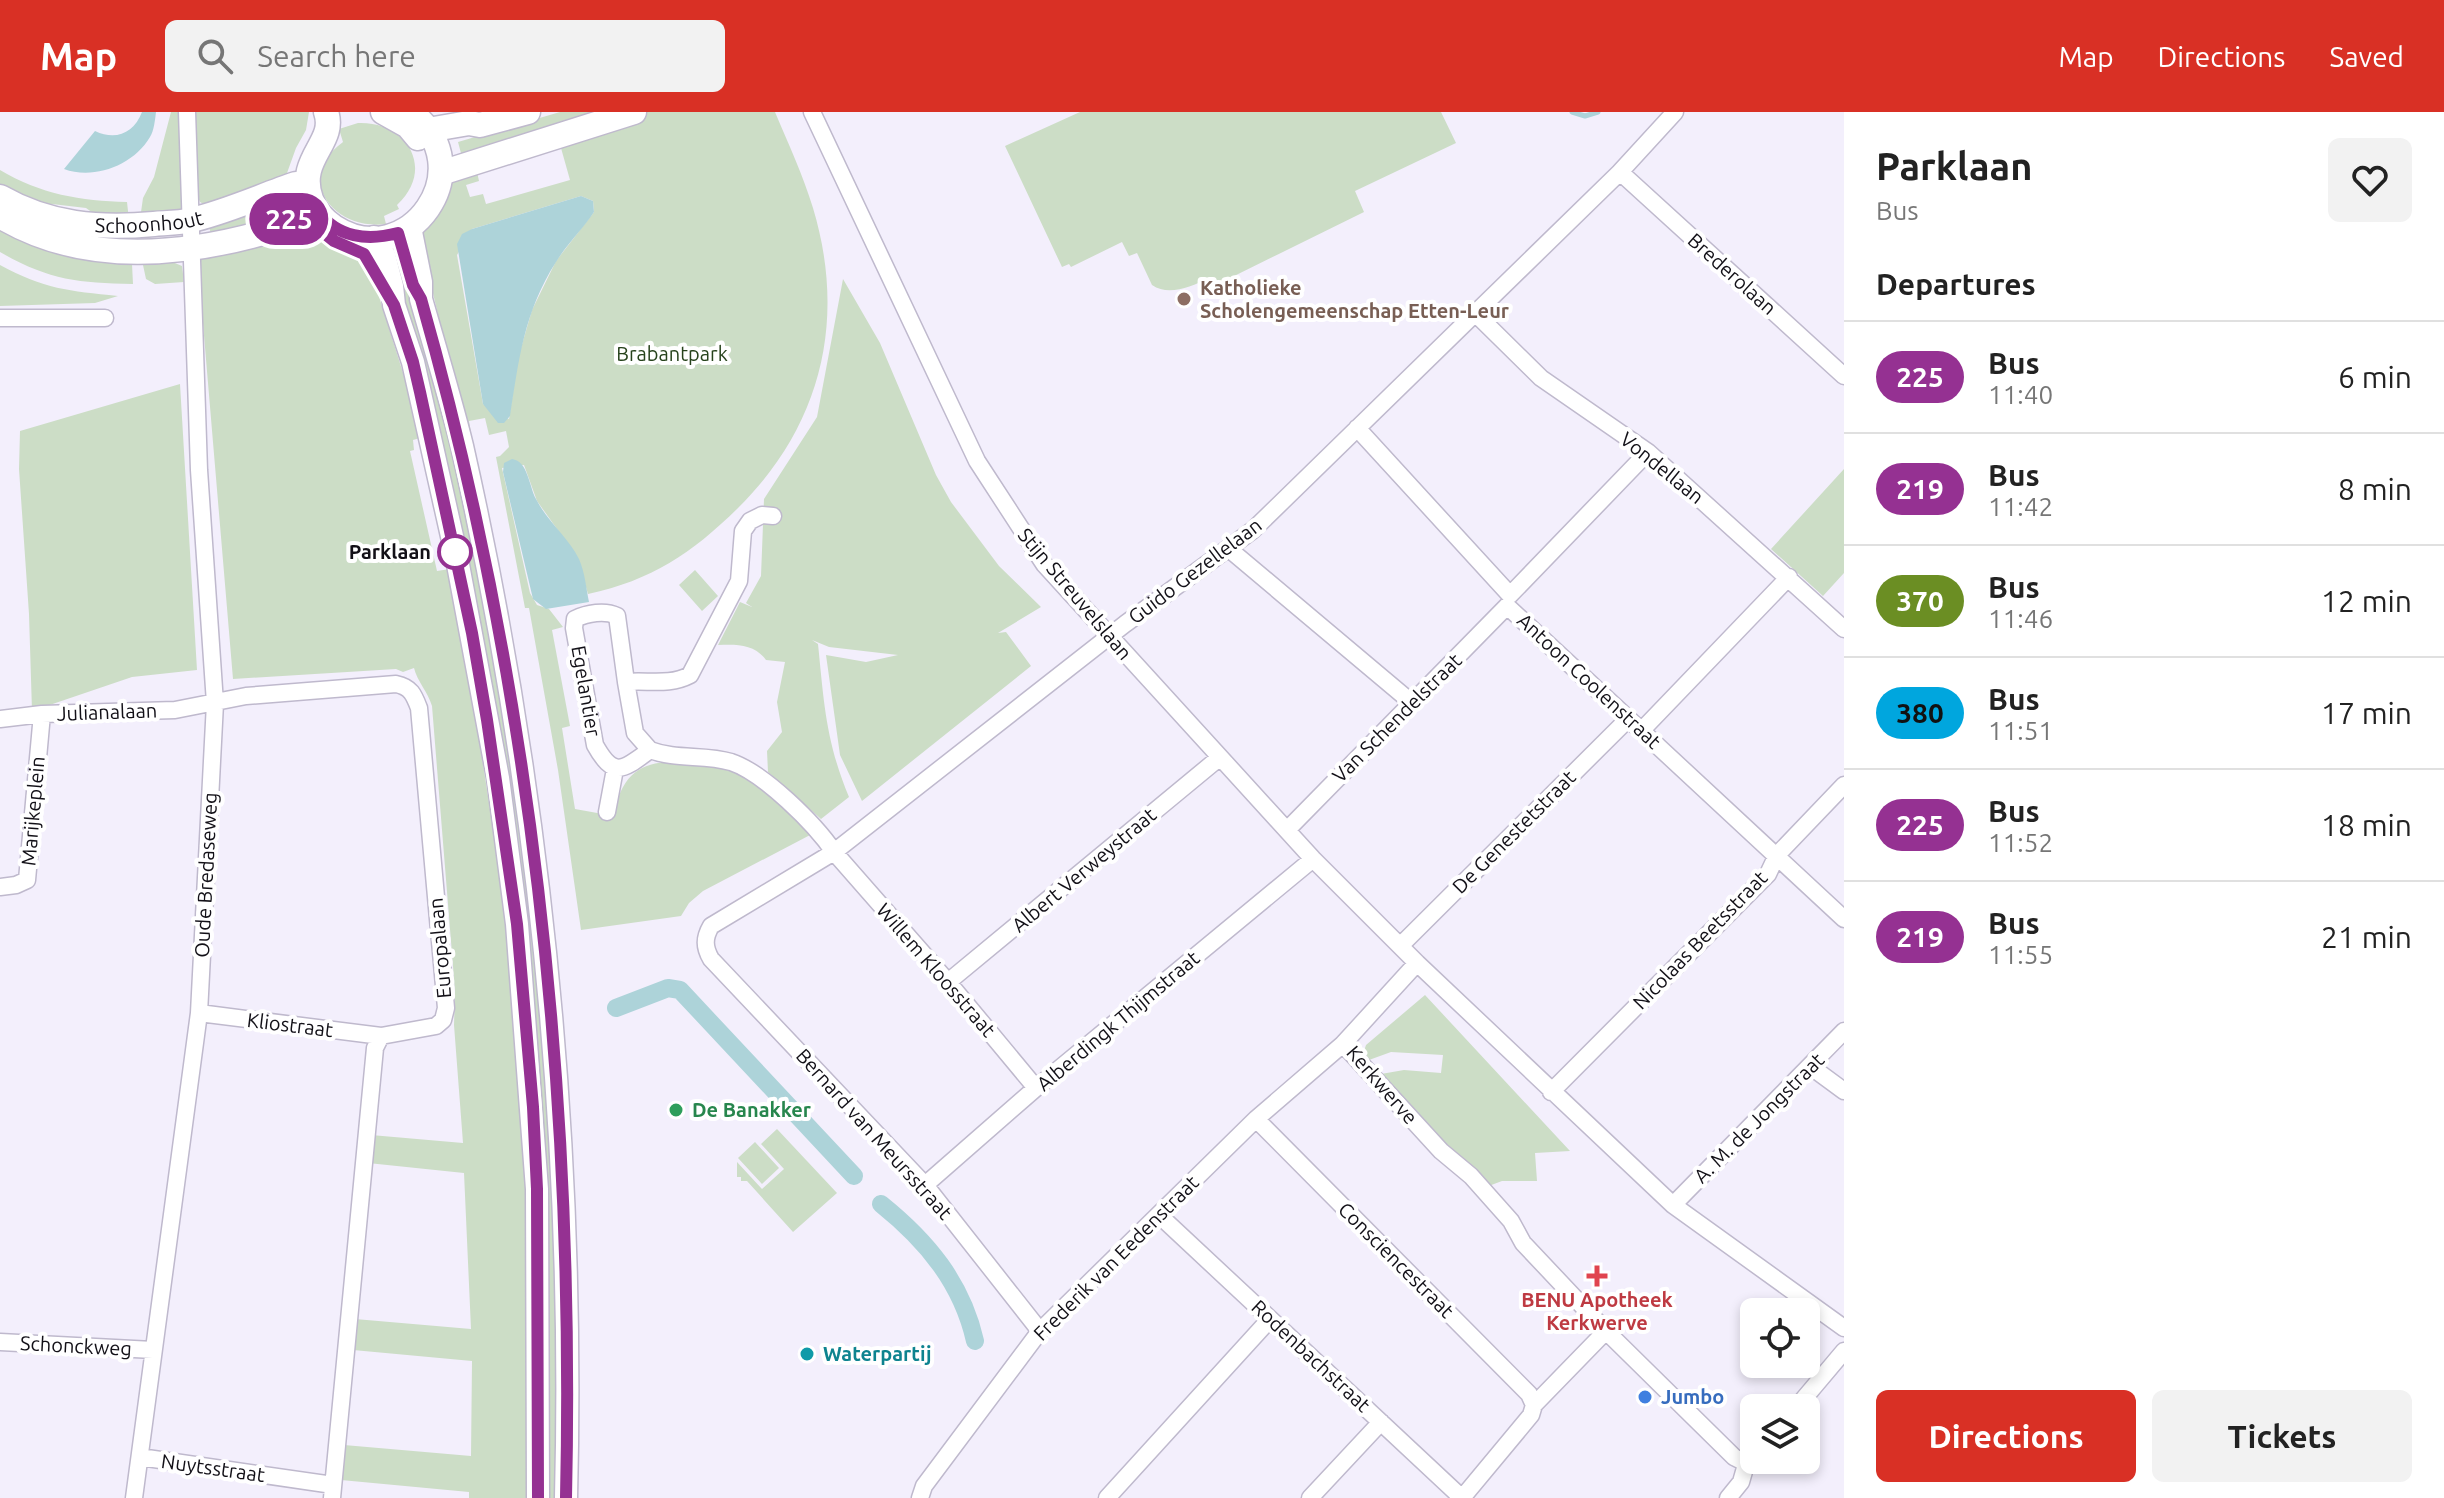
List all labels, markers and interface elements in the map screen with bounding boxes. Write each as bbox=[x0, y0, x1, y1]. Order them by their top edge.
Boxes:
search box bbox=[165, 20, 725, 92]
icon: search bbox=[193, 34, 237, 78]
text: Map bbox=[40, 35, 117, 77]
text: Search here bbox=[257, 39, 416, 73]
text: Map bbox=[2058, 41, 2114, 72]
text: Directions bbox=[2158, 41, 2285, 72]
text: Saved bbox=[2329, 41, 2404, 72]
button: heart bbox=[2328, 138, 2412, 222]
text: Parklaan bbox=[1876, 145, 2032, 187]
line badge: 225 bbox=[243, 193, 335, 245]
text: Bus bbox=[1876, 196, 1919, 225]
text: 225 bbox=[265, 203, 313, 234]
street label: Schoonhout bbox=[94, 206, 205, 237]
street label: Brederolaan bbox=[1684, 228, 1781, 319]
text: Departures bbox=[1876, 267, 2036, 301]
place label: Katholieke Scholengemeenschap Etten-Leur bbox=[1200, 276, 1510, 322]
marker: Katholieke Scholengemeenschap Etten-Leur bbox=[1175, 290, 1193, 308]
park label: Brabantpark bbox=[616, 342, 728, 365]
text: Bus bbox=[1988, 346, 2040, 380]
text: 6 min bbox=[2338, 360, 2412, 394]
text: 225 bbox=[1896, 361, 1944, 392]
text: 11:40 bbox=[1988, 380, 2053, 409]
street label: Vondellaan bbox=[1616, 427, 1709, 508]
text: Bus bbox=[1988, 458, 2040, 492]
text: 8 min bbox=[2338, 472, 2412, 506]
text: 219 bbox=[1896, 473, 1944, 504]
text: 11:42 bbox=[1988, 492, 2053, 521]
street label: Guido Gezellelaan bbox=[1124, 513, 1266, 628]
street label: Stijn Streuvelslaan bbox=[1014, 523, 1137, 664]
marker: Parklaan bbox=[438, 535, 472, 569]
place label: Parklaan bbox=[349, 540, 431, 563]
text: Bus bbox=[1988, 570, 2040, 604]
text: 12 min bbox=[2321, 584, 2412, 618]
text: 370 bbox=[1896, 585, 1944, 616]
text: 11:46 bbox=[1988, 604, 2053, 633]
street label: Antoon Coolenstraat bbox=[1513, 608, 1666, 753]
street label: Egelantier bbox=[567, 644, 606, 739]
street label: Van Schendelstraat bbox=[1327, 648, 1466, 787]
text: Bus bbox=[1988, 682, 2040, 716]
text: 17 min bbox=[2321, 696, 2412, 730]
text: 380 bbox=[1896, 697, 1944, 728]
street label: Julianalaan bbox=[56, 698, 158, 725]
text: 11:51 bbox=[1988, 716, 2053, 745]
street label: Marijkeplein bbox=[16, 755, 49, 867]
street label: De Genestetstraat bbox=[1447, 765, 1580, 898]
street label: Oude Bredaseweg bbox=[190, 792, 221, 958]
text: Bus bbox=[1988, 794, 2040, 828]
street label: Albert Verweystraat bbox=[1007, 803, 1160, 937]
text: 18 min bbox=[2321, 808, 2412, 842]
text: 225 bbox=[1896, 809, 1944, 840]
text: 11:52 bbox=[1988, 828, 2053, 857]
street label: Nicolaas Beetsstraat bbox=[1628, 866, 1772, 1013]
street label: Europalaan bbox=[424, 897, 455, 999]
street label: Willem Kloosstraat bbox=[872, 898, 1001, 1041]
text: Bus bbox=[1988, 906, 2040, 940]
text: 21 min bbox=[2321, 920, 2412, 954]
text: 219 bbox=[1896, 921, 1944, 952]
text: 11:55 bbox=[1988, 940, 2053, 969]
street label: Alberdingk Thijmstraat bbox=[1032, 946, 1204, 1095]
street label: Kliostraat bbox=[246, 1008, 335, 1041]
street label: Kerkwerve bbox=[1342, 1041, 1423, 1128]
street label: Bernard van Meursstraat bbox=[792, 1044, 957, 1224]
street label: A. M. de Jongstraat bbox=[1689, 1048, 1828, 1187]
place label: De Banakker bbox=[692, 1098, 812, 1121]
marker: De Banakker bbox=[667, 1101, 685, 1119]
street label: Frederik van Eedenstraat bbox=[1028, 1170, 1203, 1345]
street label: Consciencestraat bbox=[1334, 1197, 1459, 1322]
marker: BENU Apotheek Kerkwerve bbox=[1588, 1267, 1606, 1285]
place label: BENU Apotheek Kerkwerve bbox=[1521, 1288, 1673, 1334]
street label: Rodenbachstraat bbox=[1247, 1295, 1375, 1416]
map controls bbox=[1740, 1298, 1820, 1474]
button: locate bbox=[1740, 1298, 1820, 1378]
street label: Schonckweg bbox=[20, 1331, 132, 1360]
place label: Waterpartij bbox=[823, 1342, 932, 1365]
marker: Waterpartij bbox=[798, 1345, 816, 1363]
place label: Jumbo bbox=[1661, 1385, 1724, 1408]
marker: Jumbo bbox=[1636, 1388, 1654, 1406]
button: Directions bbox=[1876, 1390, 2136, 1482]
button: Tickets bbox=[2152, 1390, 2412, 1482]
button: layers bbox=[1740, 1394, 1820, 1474]
street label: Nuytsstraat bbox=[160, 1449, 266, 1486]

